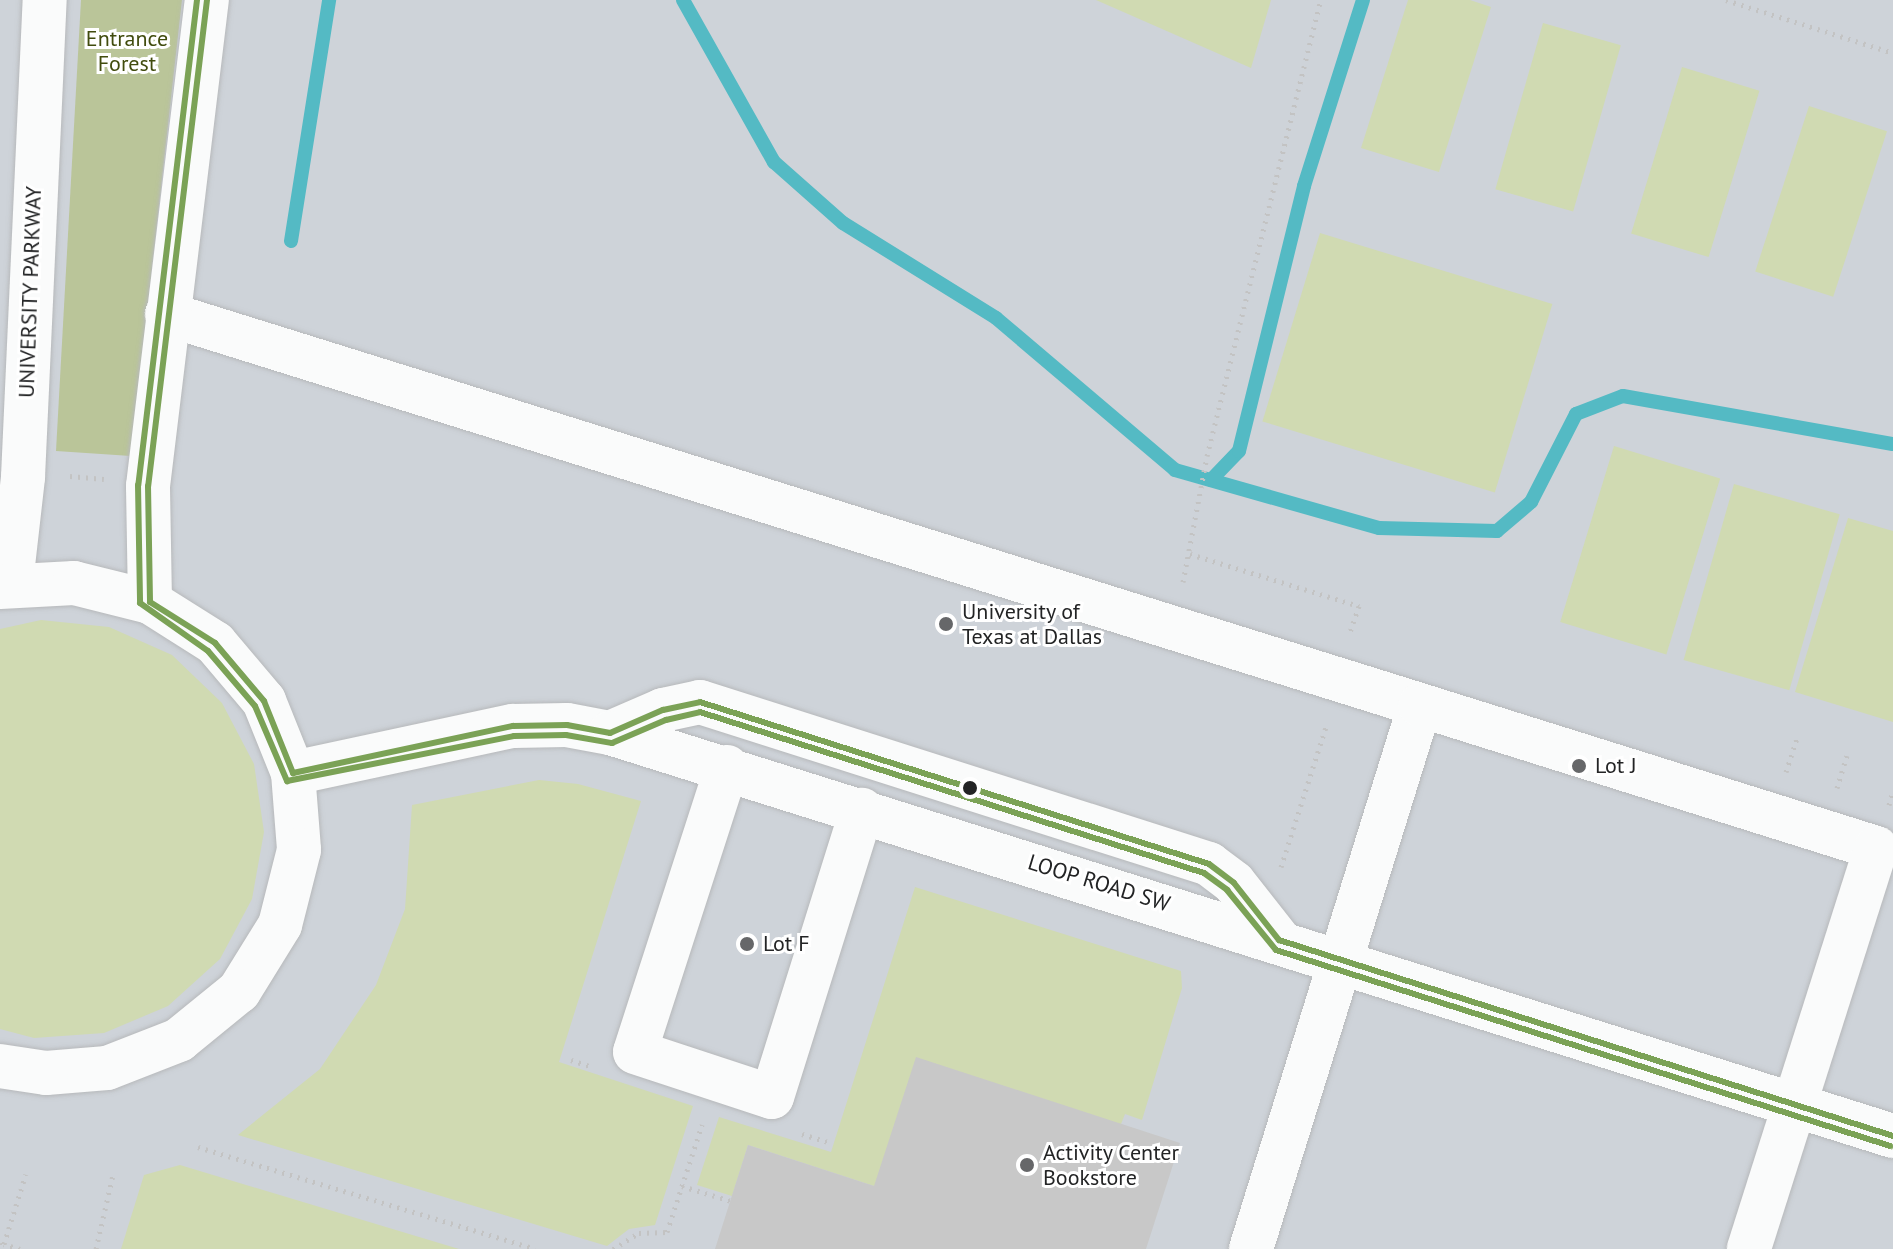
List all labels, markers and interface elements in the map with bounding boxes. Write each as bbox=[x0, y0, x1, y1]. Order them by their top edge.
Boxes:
park label: Entrance Forest bbox=[86, 25, 168, 76]
street label: UNIVERSITY PARKWAY bbox=[13, 185, 47, 399]
place label: University of Texas at Dallas bbox=[962, 598, 1102, 650]
marker: University of Texas at Dallas bbox=[937, 615, 955, 633]
place label: Lot J bbox=[1595, 753, 1637, 779]
marker: Lot J bbox=[1570, 757, 1588, 775]
unlabelled marker bbox=[962, 780, 978, 796]
street label: LOOP ROAD SW bbox=[1024, 849, 1174, 917]
place label: Lot F bbox=[763, 931, 810, 957]
marker: Lot F bbox=[738, 935, 756, 953]
place label: Activity Center Bookstore bbox=[1043, 1139, 1180, 1190]
marker: Activity Center Bookstore bbox=[1018, 1156, 1036, 1174]

